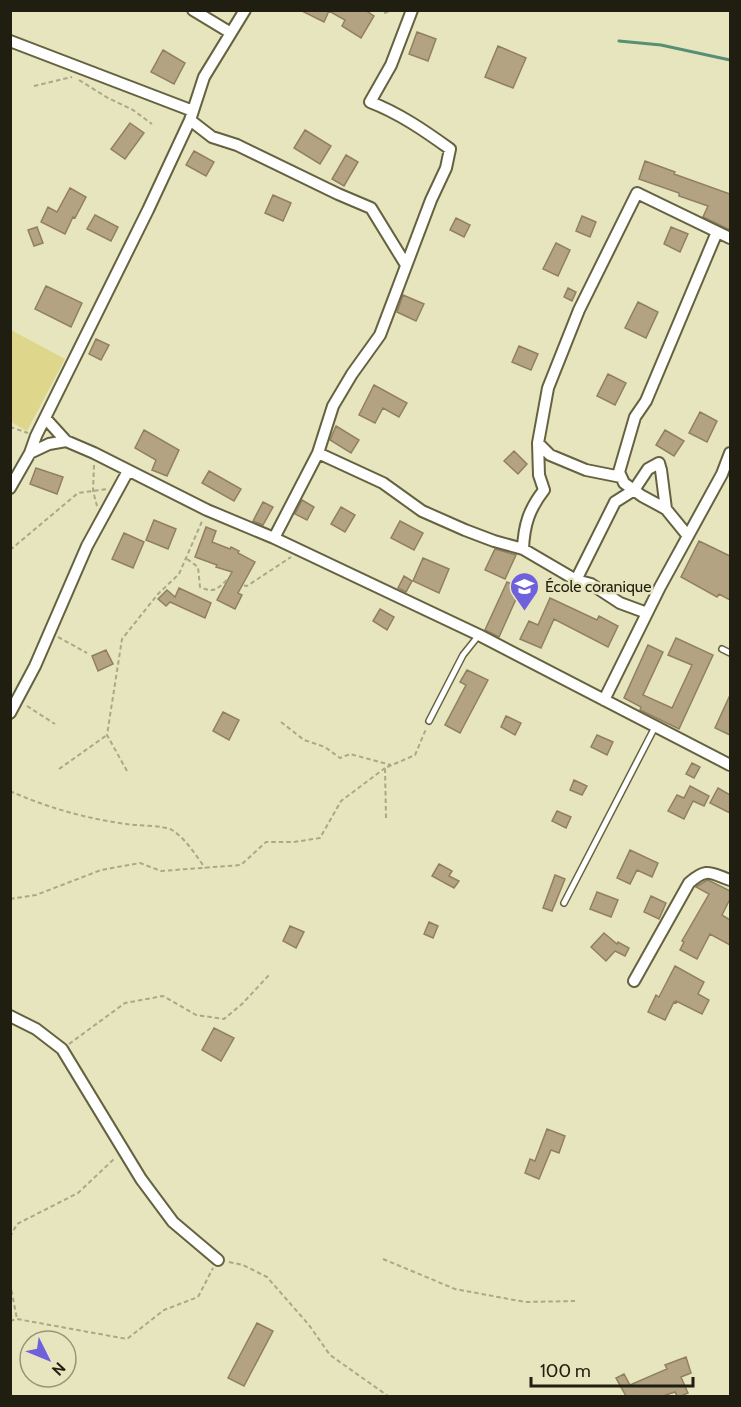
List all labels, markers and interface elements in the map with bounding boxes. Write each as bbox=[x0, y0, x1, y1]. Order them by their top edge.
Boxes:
school or university icon: École coranique bbox=[508, 570, 540, 612]
place label: École coranique bbox=[545, 577, 651, 596]
north arrow bbox=[18, 1329, 78, 1389]
scale bar bbox=[531, 1350, 693, 1388]
text: N bbox=[48, 1358, 69, 1380]
text: 100 m bbox=[540, 1360, 591, 1382]

